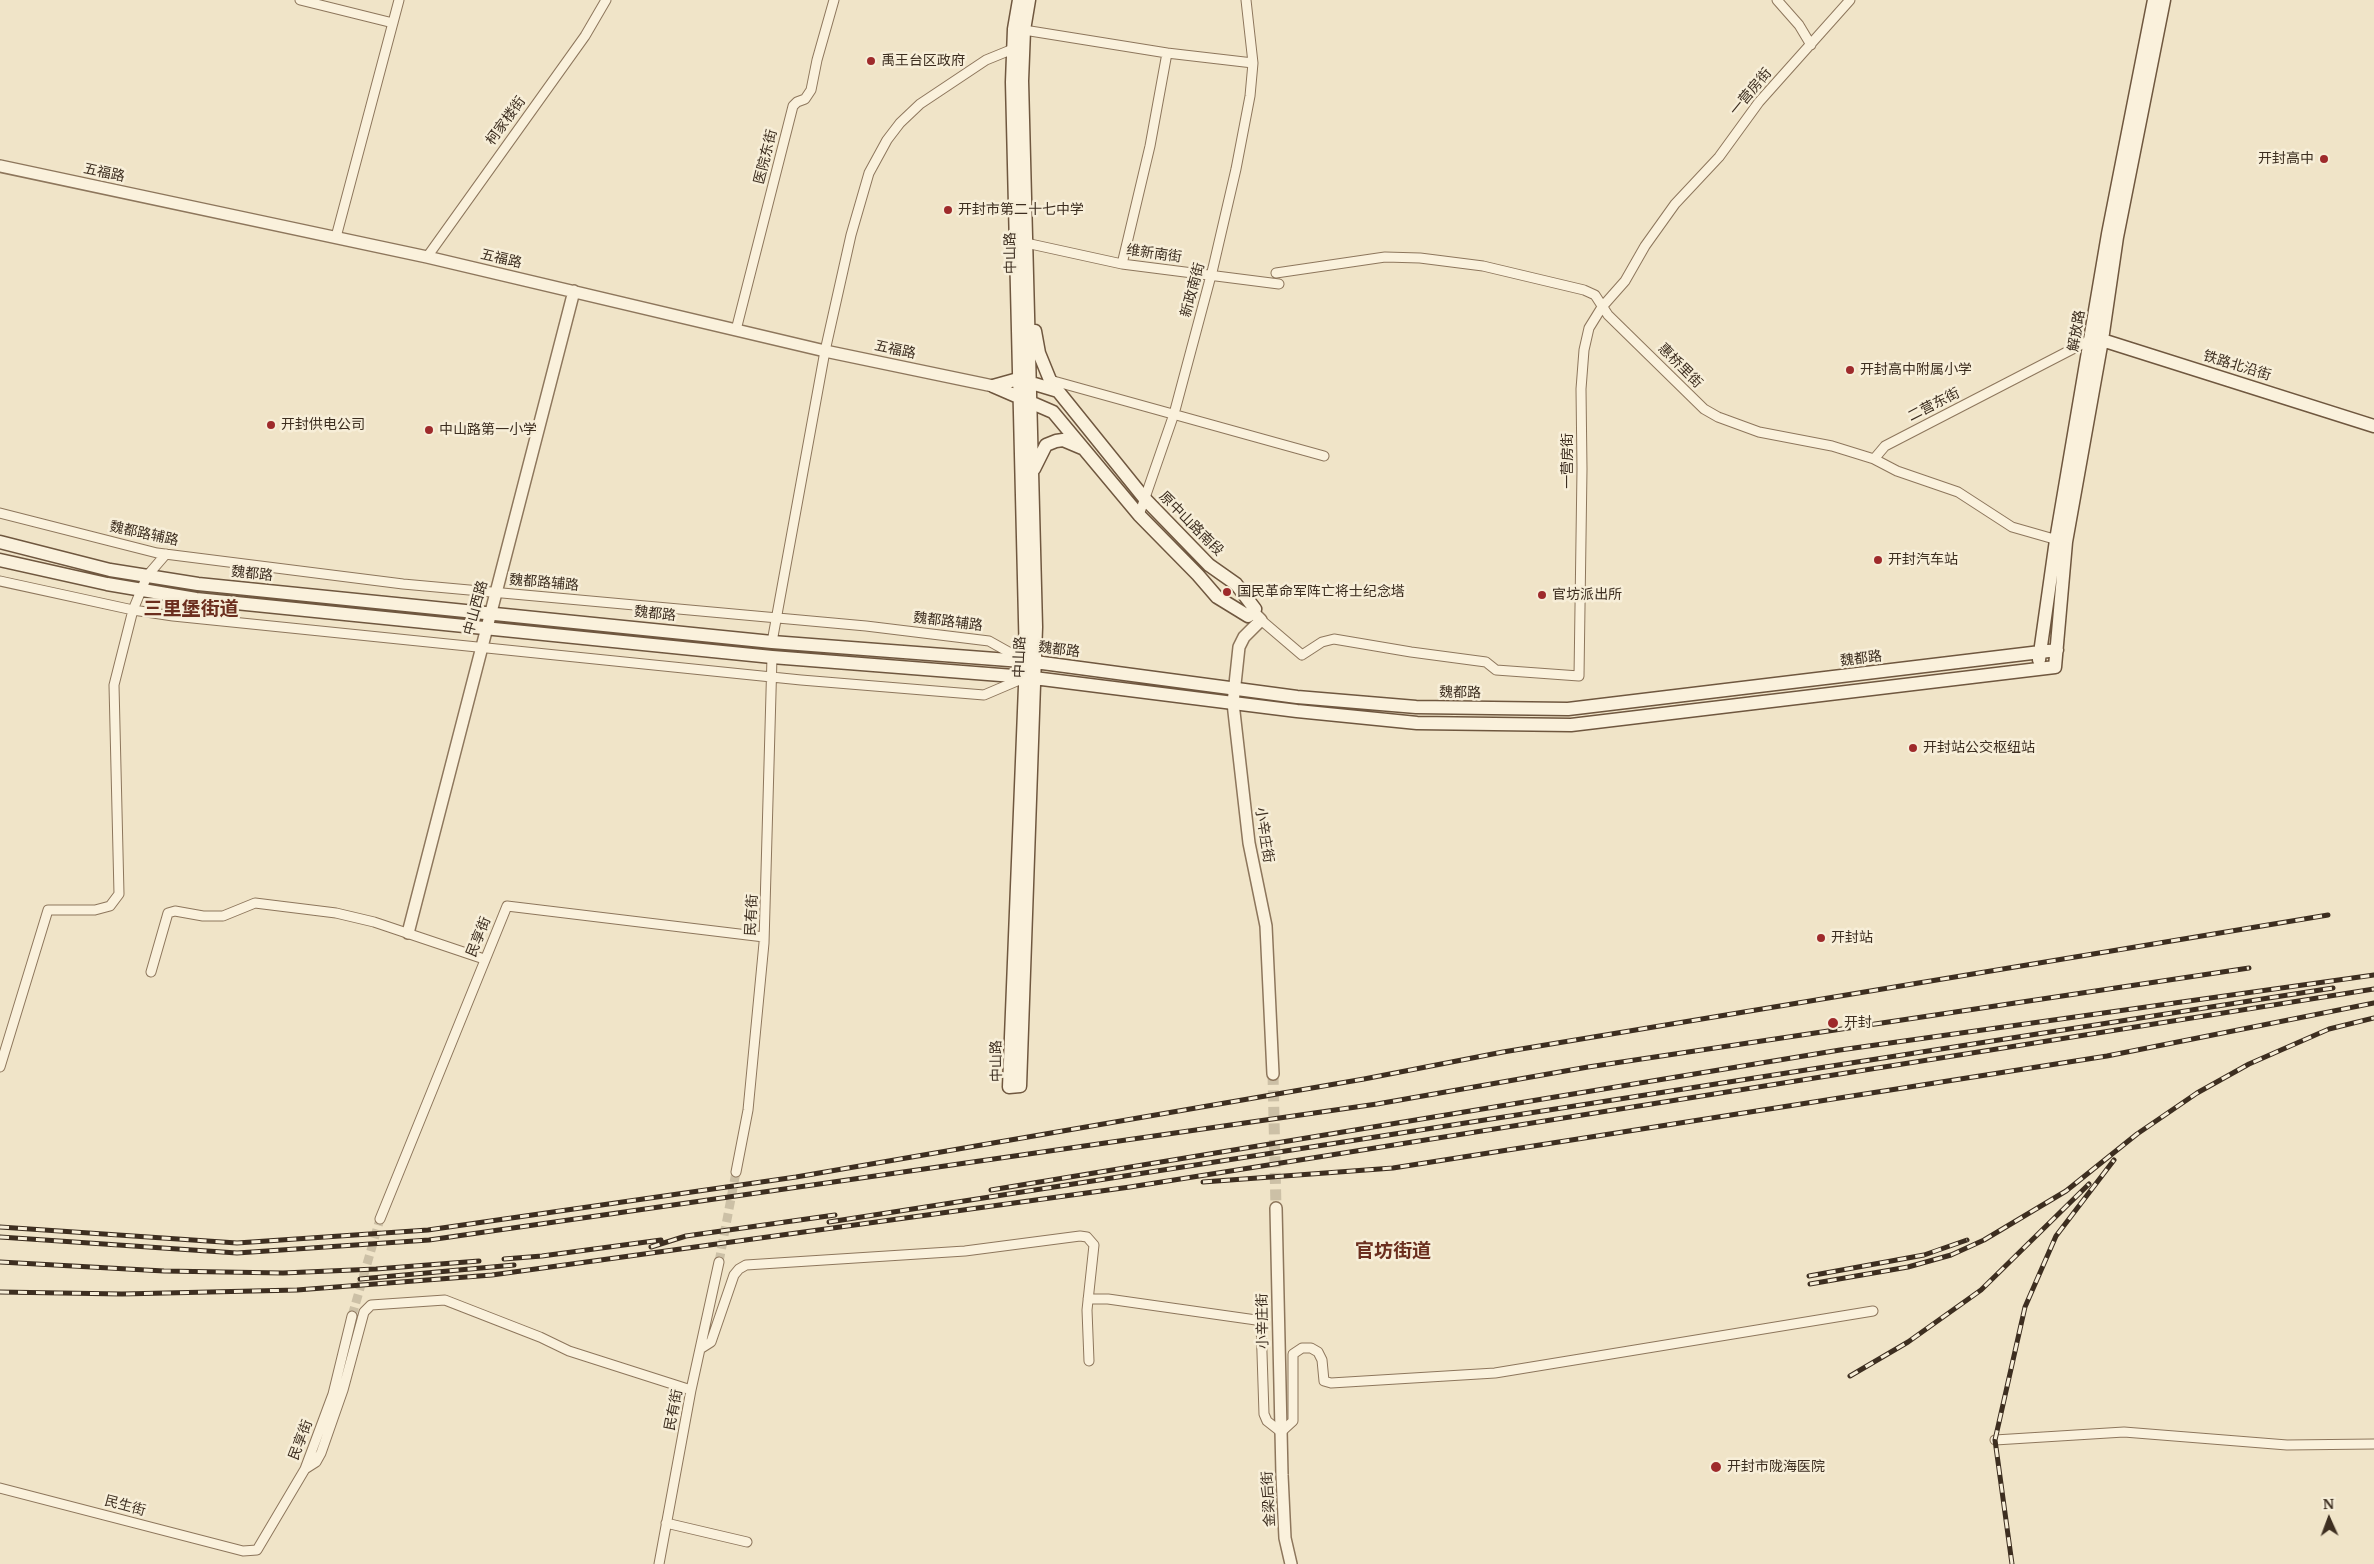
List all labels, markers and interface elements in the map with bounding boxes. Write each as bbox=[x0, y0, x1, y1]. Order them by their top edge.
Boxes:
place label: 禹王台区政府 bbox=[881, 53, 965, 69]
marker: 禹王台区政府 bbox=[865, 55, 877, 67]
street label: 一营房街 bbox=[1727, 65, 1775, 119]
street label: 柯家楼街 bbox=[483, 93, 529, 149]
street label: 医院东街 bbox=[751, 128, 781, 186]
place label: 开封高中 bbox=[2258, 151, 2314, 167]
marker: 开封高中 bbox=[2318, 153, 2330, 165]
street label: 五福路 bbox=[82, 160, 126, 186]
place label: 开封市第二十七中学 bbox=[958, 202, 1084, 218]
marker: 开封市第二十七中学 bbox=[942, 204, 954, 216]
street label: 中山路 bbox=[1002, 232, 1020, 274]
street label: 维新南街 bbox=[1125, 242, 1183, 266]
street label: 五福路 bbox=[479, 246, 523, 272]
street label: 新政南街 bbox=[1178, 261, 1208, 319]
street label: 解放路 bbox=[2065, 309, 2089, 353]
street label: 五福路 bbox=[873, 337, 917, 363]
street label: 惠桥里街 bbox=[1654, 340, 1706, 392]
street label: 铁路北沿街 bbox=[2201, 348, 2273, 384]
place label: 开封高中附属小学 bbox=[1860, 362, 1972, 378]
marker: 开封高中附属小学 bbox=[1844, 364, 1856, 376]
street label: 二营东街 bbox=[1905, 385, 1963, 425]
place label: 开封供电公司 bbox=[281, 417, 365, 433]
marker: 开封供电公司 bbox=[265, 419, 277, 431]
place label: 中山路第一小学 bbox=[439, 422, 537, 438]
marker: 中山路第一小学 bbox=[423, 424, 435, 436]
street label: 一营房街 bbox=[1560, 433, 1576, 489]
street label: 原中山路南段 bbox=[1155, 488, 1227, 560]
street label: 魏都路辅路 bbox=[108, 519, 180, 549]
place label: 开封汽车站 bbox=[1888, 552, 1958, 568]
marker: 开封汽车站 bbox=[1872, 554, 1884, 566]
street label: 魏都路 bbox=[230, 563, 274, 585]
street label: 魏都路辅路 bbox=[508, 572, 580, 594]
street label: 中山西路 bbox=[461, 579, 491, 637]
place label: 国民革命军阵亡将士纪念塔 bbox=[1237, 584, 1405, 600]
marker: 国民革命军阵亡将士纪念塔 bbox=[1221, 586, 1233, 598]
place label: 官坊派出所 bbox=[1552, 587, 1622, 603]
marker: 官坊派出所 bbox=[1536, 589, 1548, 601]
district label: 三里堡街道 bbox=[144, 599, 238, 621]
street label: 魏都路 bbox=[633, 603, 677, 625]
street label: 魏都路辅路 bbox=[912, 609, 984, 635]
street label: 中山路 bbox=[1011, 636, 1029, 678]
street label: 魏都路 bbox=[1037, 639, 1081, 661]
street label: 魏都路 bbox=[1839, 648, 1883, 670]
street label: 魏都路 bbox=[1439, 684, 1481, 702]
place label: 开封站公交枢纽站 bbox=[1923, 740, 2035, 756]
marker: 开封站公交枢纽站 bbox=[1907, 742, 1919, 754]
street label: 小辛庄街 bbox=[1251, 806, 1277, 864]
street label: 民有街 bbox=[743, 894, 761, 936]
street label: 民享街 bbox=[463, 914, 495, 960]
place label: 开封站 bbox=[1831, 930, 1873, 946]
marker: 开封站 bbox=[1815, 932, 1827, 944]
place label: 开封 bbox=[1844, 1015, 1872, 1031]
marker: 开封 bbox=[1826, 1016, 1840, 1030]
street label: 中山路 bbox=[988, 1040, 1006, 1082]
district label: 官坊街道 bbox=[1355, 1241, 1431, 1263]
street label: 小辛庄街 bbox=[1254, 1293, 1272, 1349]
street label: 民有街 bbox=[662, 1388, 686, 1432]
street label: 民享街 bbox=[286, 1417, 316, 1463]
place label: 开封市陇海医院 bbox=[1727, 1459, 1825, 1475]
marker: 开封市陇海医院 bbox=[1709, 1460, 1723, 1474]
street label: 金梁后街 bbox=[1259, 1471, 1279, 1527]
street label: 民生街 bbox=[103, 1492, 147, 1520]
north arrow bbox=[2304, 1494, 2354, 1544]
text: N bbox=[2323, 1495, 2334, 1513]

